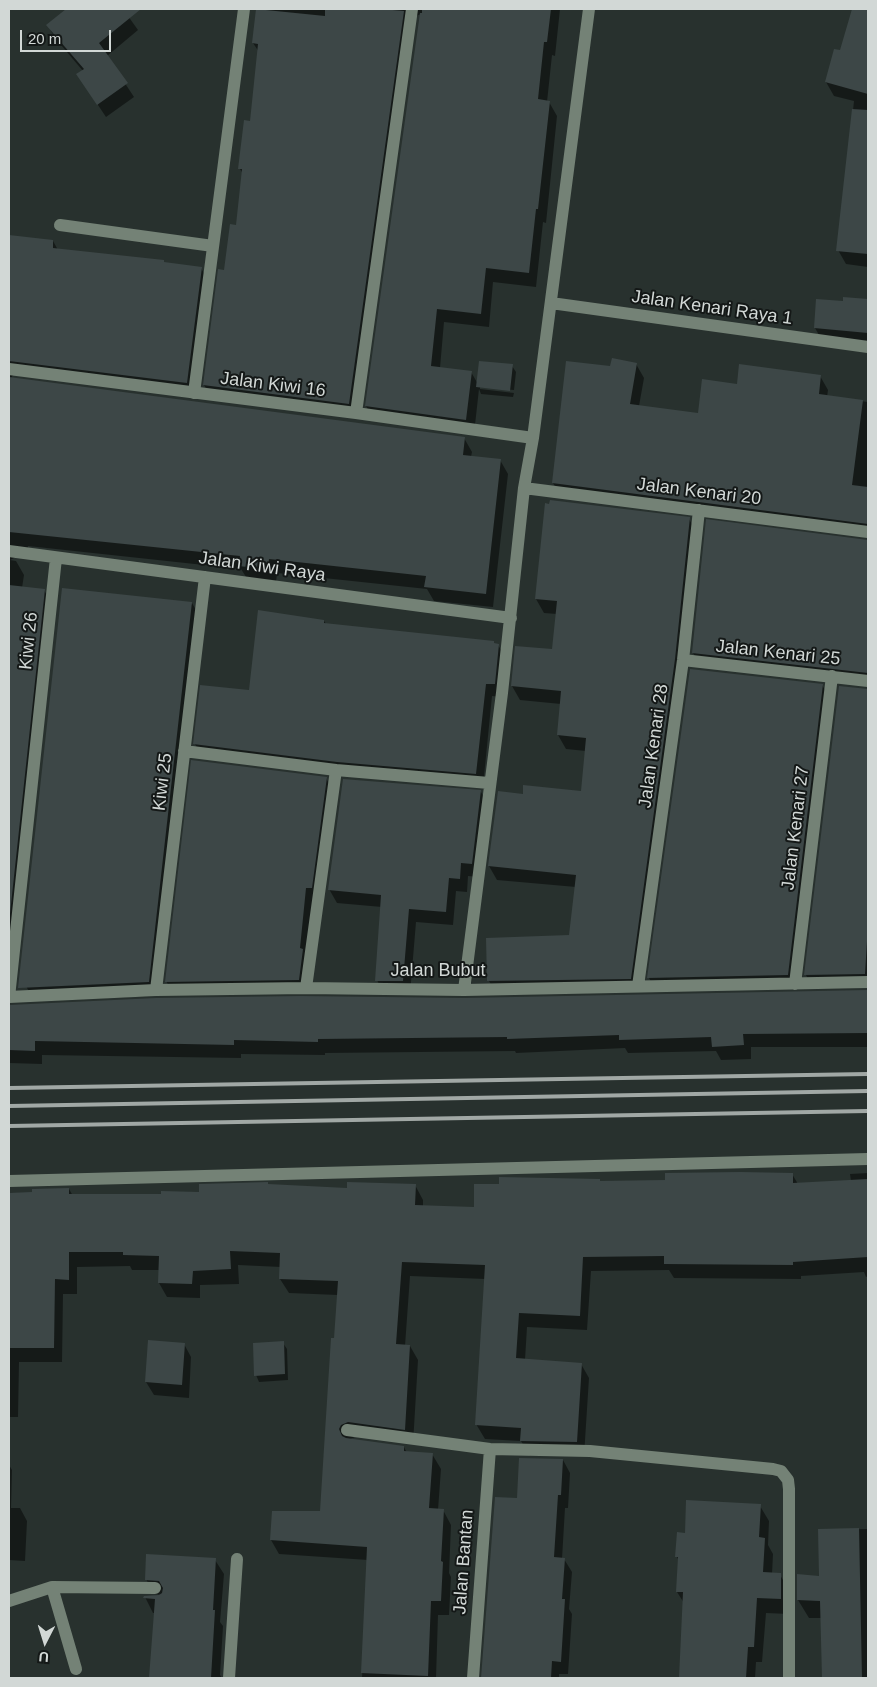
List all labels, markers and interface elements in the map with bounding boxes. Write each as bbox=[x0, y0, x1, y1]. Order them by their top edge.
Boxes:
scale bar bbox=[22, 20, 114, 52]
text: 20 m bbox=[28, 30, 61, 47]
street label: Jalan Kenari Raya 1 bbox=[630, 286, 794, 330]
street label: Jalan Kiwi 16 bbox=[219, 368, 327, 402]
street label: Jalan Kenari 20 bbox=[636, 474, 762, 510]
street label: Jalan Kiwi Raya bbox=[197, 547, 327, 587]
street label: Kiwi 26 bbox=[15, 611, 43, 671]
street label: Jalan Kenari 25 bbox=[715, 636, 841, 670]
street label: Jalan Kenari 28 bbox=[635, 683, 673, 809]
street label: Kiwi 25 bbox=[149, 752, 177, 812]
street label: Jalan Kenari 27 bbox=[778, 765, 814, 891]
street label: Jalan Bubut bbox=[390, 960, 486, 982]
street label: Jalan Bantan bbox=[450, 1509, 478, 1615]
north arrow bbox=[20, 1617, 70, 1667]
text: U bbox=[38, 1649, 49, 1665]

